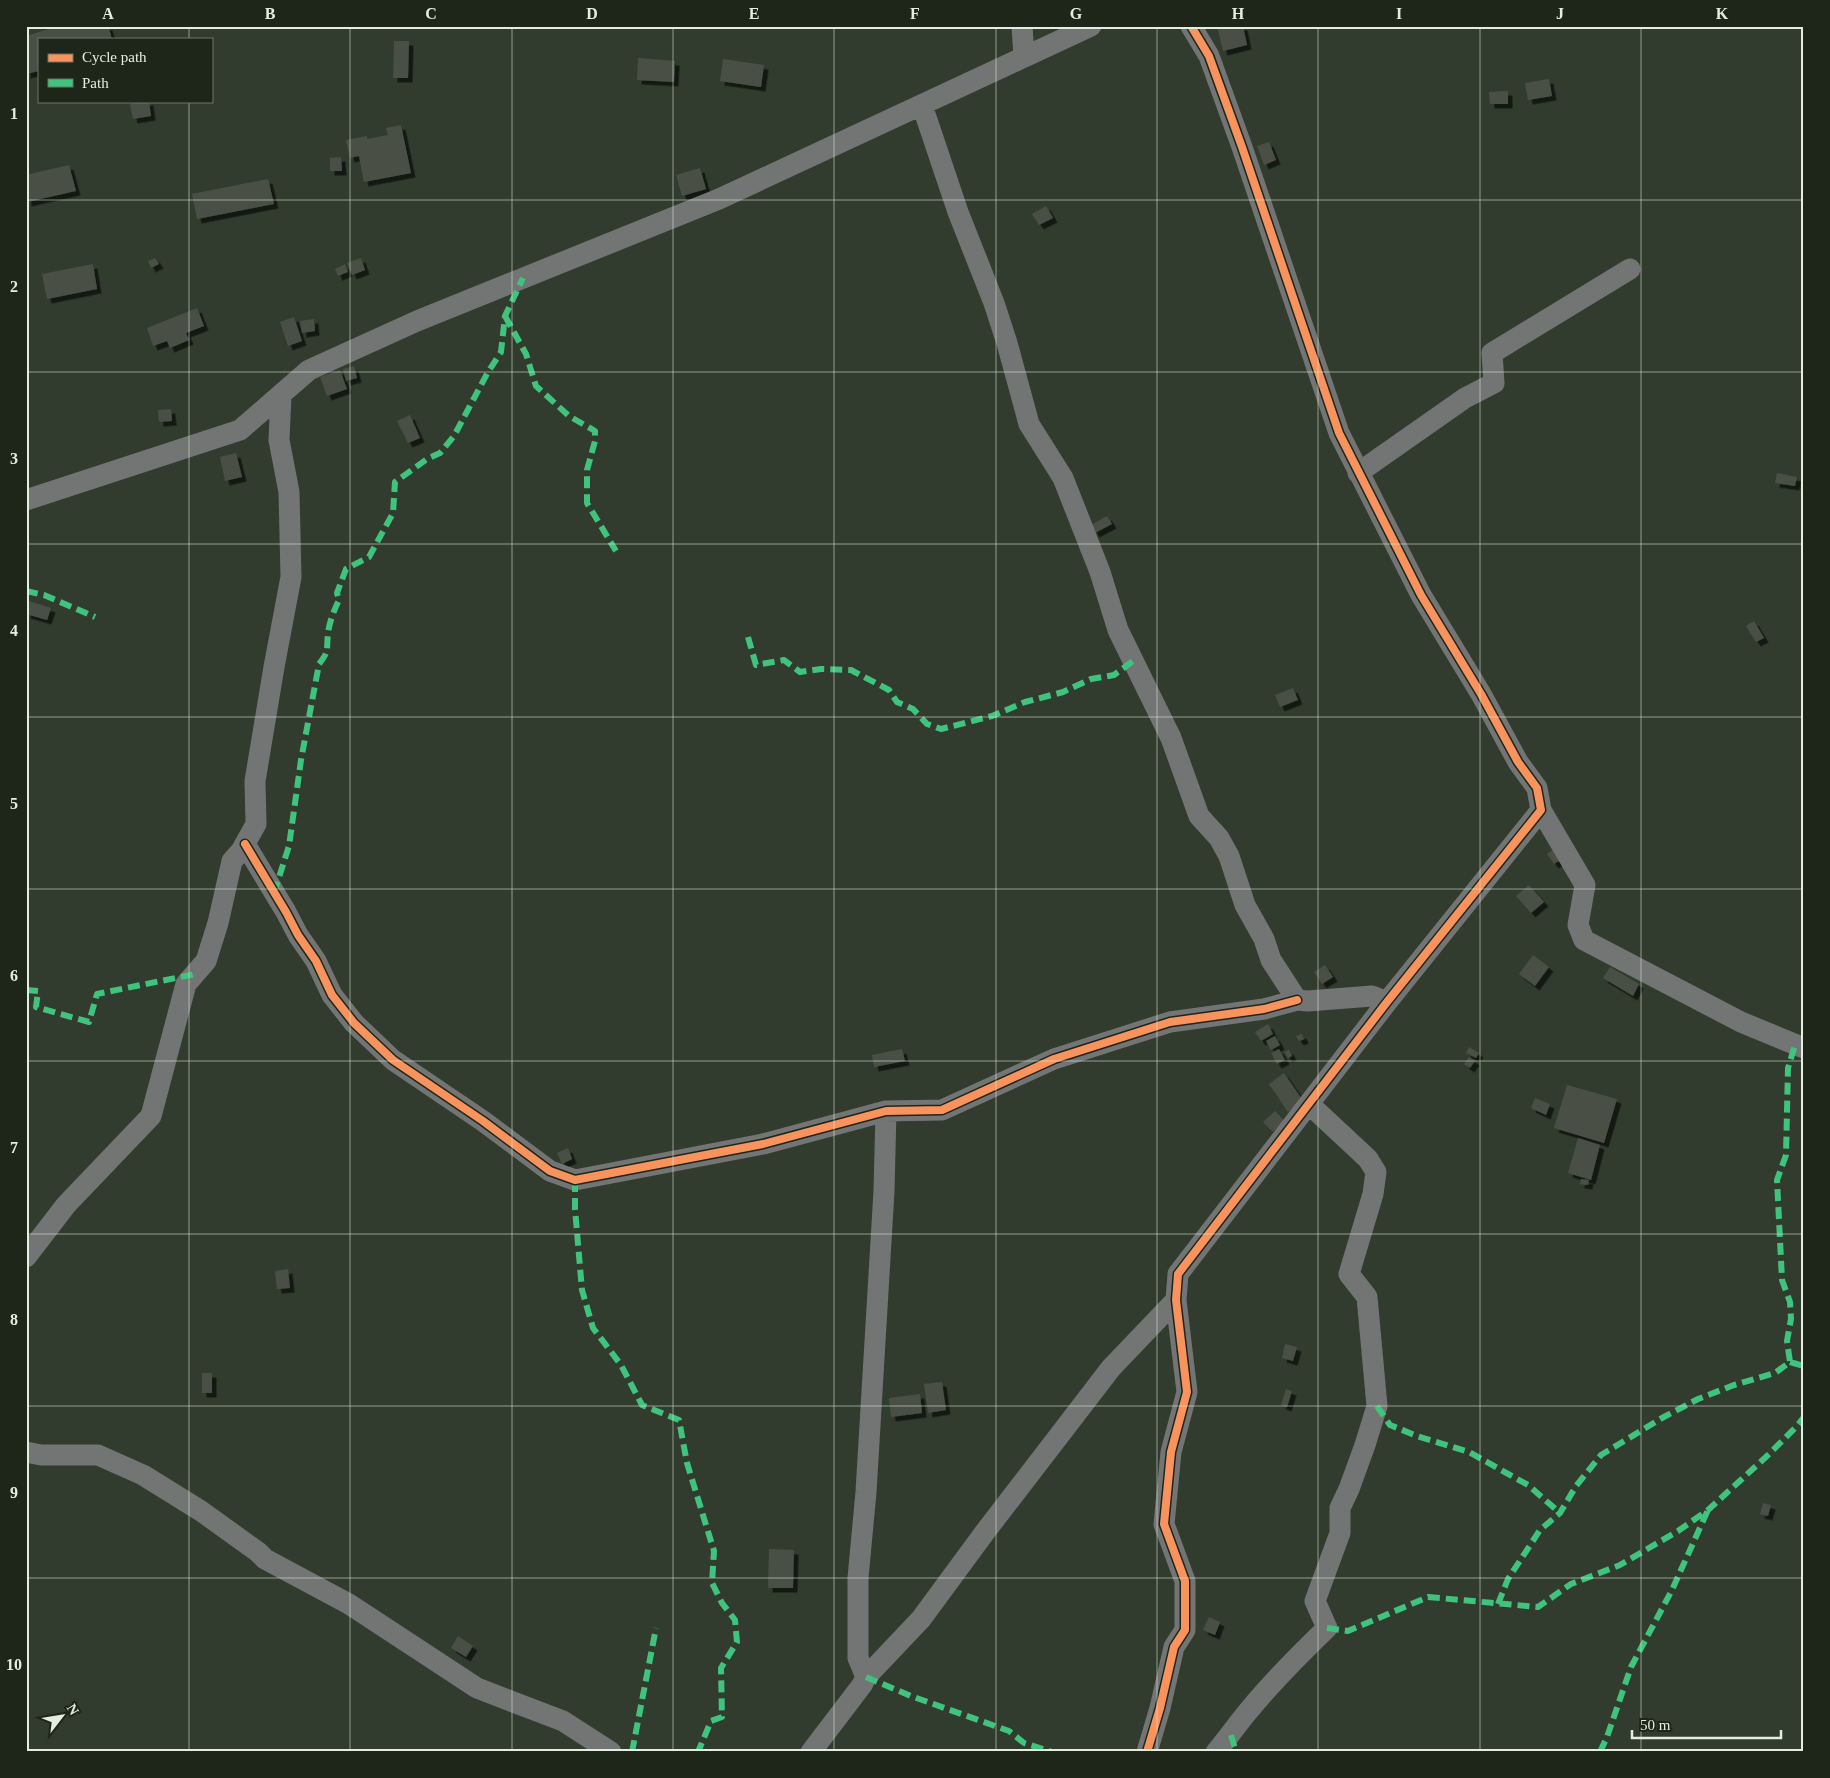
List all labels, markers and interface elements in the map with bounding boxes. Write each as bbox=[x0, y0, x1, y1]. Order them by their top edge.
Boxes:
text: A bbox=[102, 5, 114, 22]
text: B bbox=[265, 5, 276, 22]
text: C bbox=[425, 5, 437, 22]
text: D bbox=[586, 5, 598, 22]
text: E bbox=[749, 5, 759, 22]
text: F bbox=[910, 5, 920, 22]
text: G bbox=[1070, 5, 1083, 22]
text: H bbox=[1232, 5, 1245, 22]
text: I bbox=[1396, 5, 1402, 22]
text: J bbox=[1556, 5, 1564, 22]
text: K bbox=[1716, 5, 1729, 22]
legend bbox=[38, 38, 212, 102]
text: Cycle path bbox=[82, 49, 147, 65]
text: Path bbox=[82, 75, 109, 91]
text: 1 bbox=[10, 105, 18, 122]
text: 2 bbox=[10, 278, 18, 295]
text: 3 bbox=[10, 450, 18, 467]
text: 4 bbox=[10, 622, 18, 639]
text: 5 bbox=[10, 795, 18, 812]
text: 6 bbox=[10, 967, 18, 984]
text: 7 bbox=[10, 1139, 18, 1156]
text: 8 bbox=[10, 1311, 18, 1328]
text: 9 bbox=[10, 1484, 18, 1501]
text: 10 bbox=[6, 1656, 22, 1673]
north arrow bbox=[38, 1690, 88, 1740]
text: N bbox=[64, 1701, 82, 1718]
scale bar bbox=[1632, 1708, 1781, 1740]
text: 50 m bbox=[1640, 1717, 1671, 1733]

